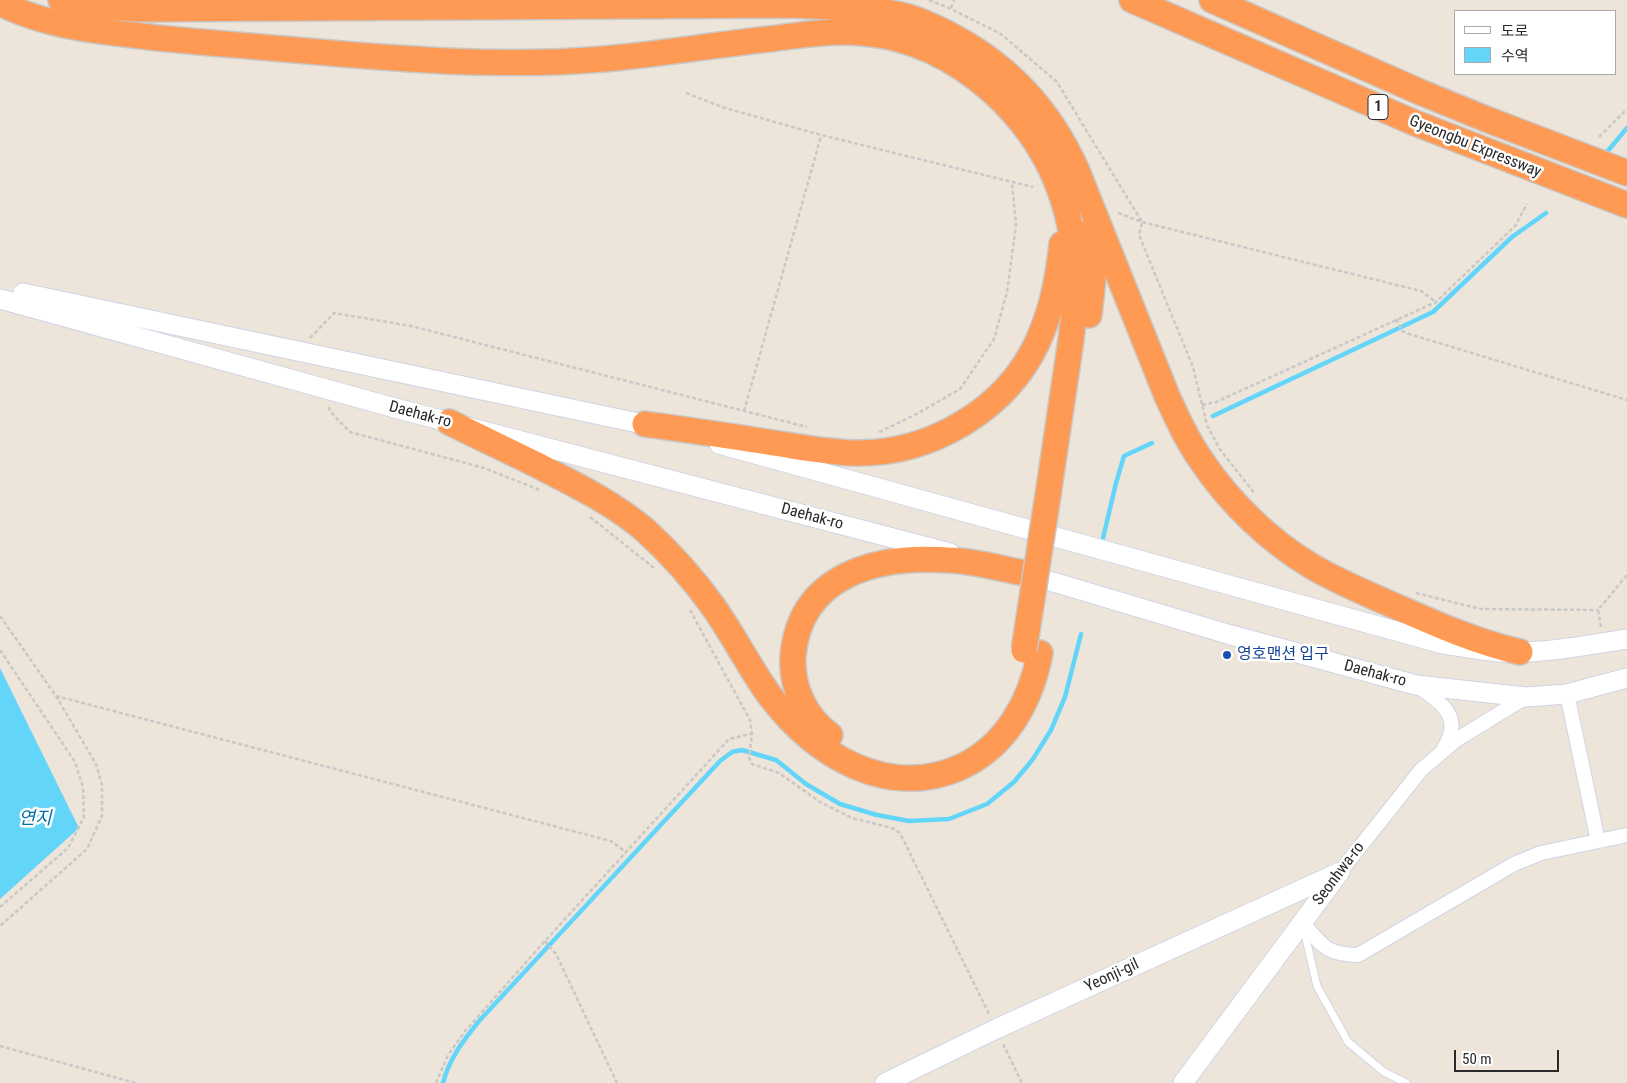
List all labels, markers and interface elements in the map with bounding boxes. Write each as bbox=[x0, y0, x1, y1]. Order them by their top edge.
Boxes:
legend bbox=[1454, 10, 1617, 75]
text: 도로 bbox=[1501, 22, 1529, 40]
text: 수역 bbox=[1501, 47, 1529, 65]
road number: 1 bbox=[1368, 94, 1388, 120]
street label: Gyeongbu Expressway bbox=[1406, 112, 1544, 182]
street label: Daehak-ro bbox=[387, 397, 453, 433]
street label: Daehak-ro bbox=[779, 499, 845, 535]
place label: 영호맨션 입구 bbox=[1237, 645, 1329, 665]
marker: 영호맨션 입구 bbox=[1221, 649, 1233, 661]
street label: Daehak-ro bbox=[1342, 656, 1408, 692]
water label: 연지 bbox=[18, 808, 52, 830]
street label: Seonhwa-ro bbox=[1309, 839, 1369, 909]
street label: Yeonji-gil bbox=[1082, 955, 1142, 997]
scale bar bbox=[1457, 1040, 1562, 1072]
text: 50 m bbox=[1462, 1050, 1492, 1068]

